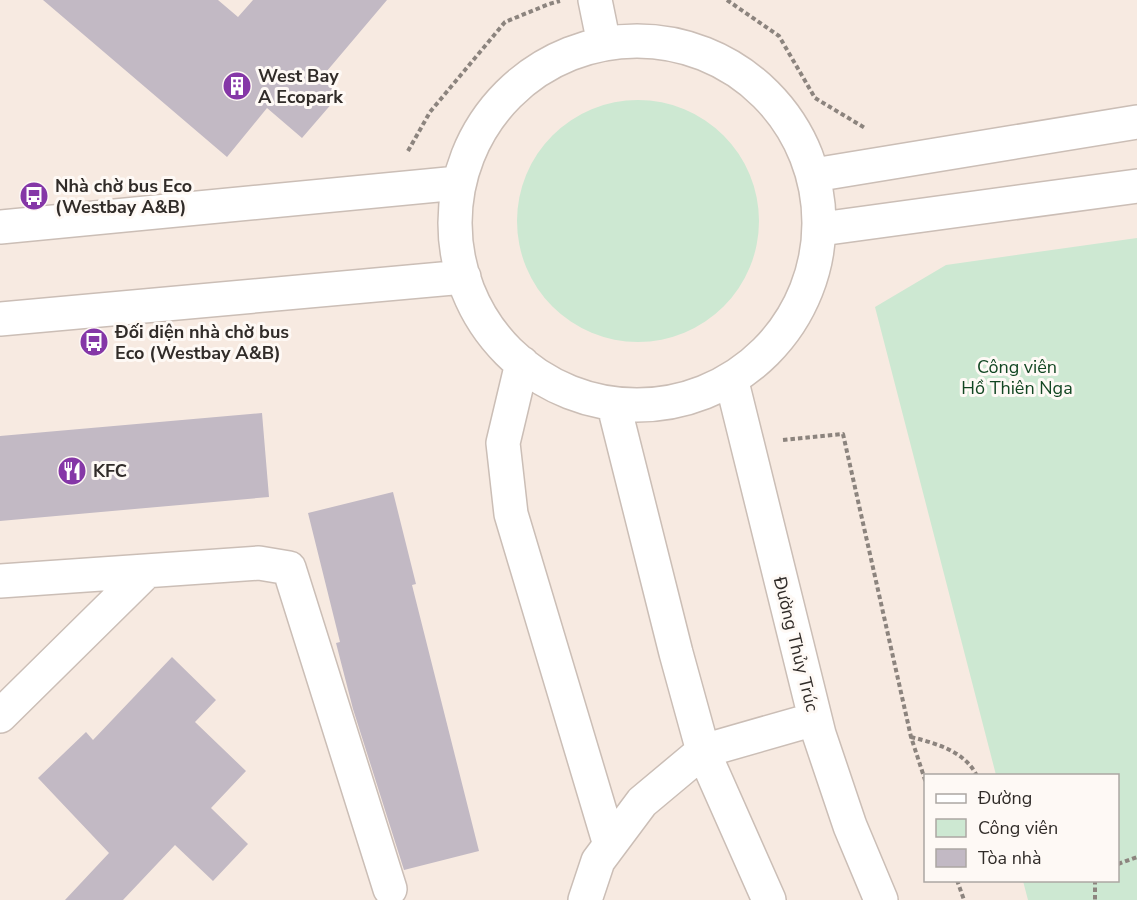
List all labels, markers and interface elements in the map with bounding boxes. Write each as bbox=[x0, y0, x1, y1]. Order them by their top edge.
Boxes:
place label: West Bay A Ecopark bbox=[258, 64, 343, 109]
building icon: West Bay A Ecopark bbox=[221, 70, 253, 102]
place label: Nhà chờ bus Eco (Westbay A&B) bbox=[55, 174, 192, 219]
bus stop icon: Nhà chờ bus Eco (Westbay A&B) bbox=[18, 180, 50, 212]
place label: Đối diện nhà chờ bus Eco (Westbay A&B) bbox=[114, 320, 289, 365]
bus stop icon: Đối diện nhà chờ bus Eco (Westbay A&B) bbox=[78, 326, 110, 358]
park label: Công viên Hồ Thiên Nga bbox=[961, 355, 1073, 400]
restaurant icon: KFC bbox=[56, 455, 88, 487]
place label: KFC bbox=[93, 459, 127, 483]
street label: Đường Thủy Trúc bbox=[767, 573, 824, 714]
legend bbox=[924, 774, 1119, 882]
text: Đường bbox=[977, 786, 1032, 810]
text: Công viên bbox=[978, 816, 1058, 840]
text: Tòa nhà bbox=[978, 846, 1042, 870]

